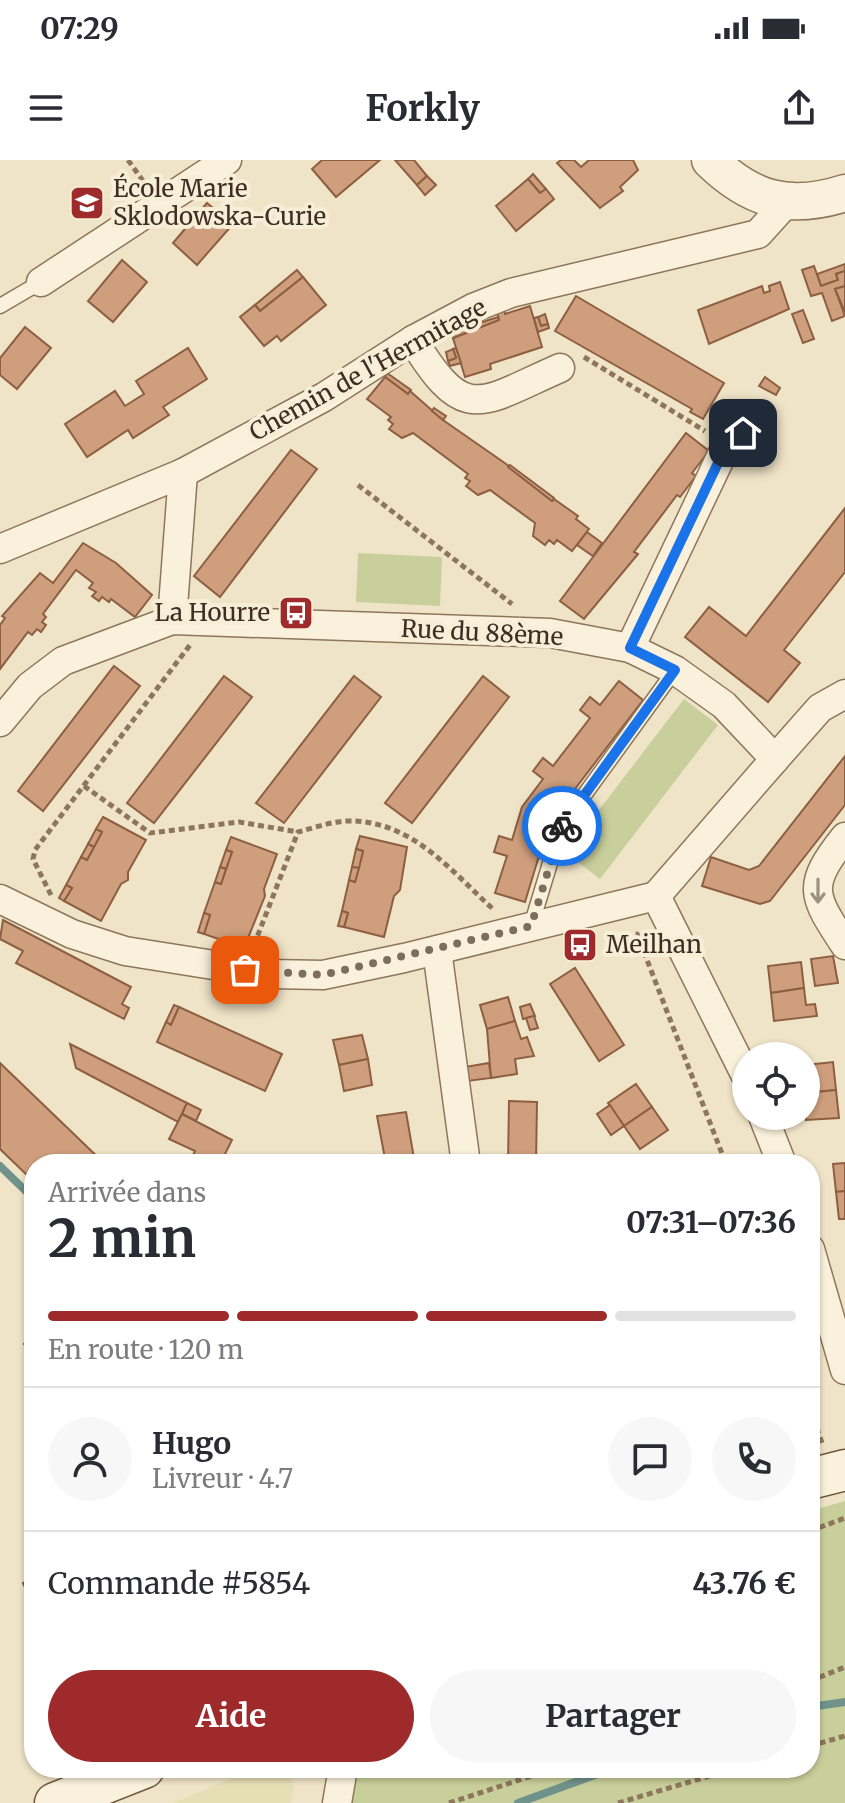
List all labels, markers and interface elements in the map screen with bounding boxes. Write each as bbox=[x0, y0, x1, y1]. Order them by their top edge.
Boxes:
text: 07:29 bbox=[40, 9, 119, 47]
icon: menu bbox=[24, 86, 68, 130]
text: Forkly bbox=[365, 86, 480, 131]
icon: share bbox=[777, 86, 821, 130]
place label: École Marie Sklodowska-Curie bbox=[113, 172, 326, 232]
school or university icon: École Marie Sklodowska-Curie bbox=[68, 184, 106, 222]
street label: Chemin de l'Hermitage bbox=[244, 291, 492, 448]
pin bbox=[709, 399, 777, 467]
icon: home bbox=[721, 411, 765, 455]
bus stop icon: La Hourre bbox=[277, 594, 315, 632]
place label: La Hourre bbox=[154, 597, 270, 628]
street label: Rue du 88ème bbox=[400, 613, 564, 652]
courier bbox=[522, 786, 602, 866]
icon: bike bbox=[540, 804, 584, 848]
one-way arrow bbox=[810, 877, 826, 904]
bus stop icon: Meilhan bbox=[561, 926, 599, 964]
place label: Meilhan bbox=[606, 929, 702, 960]
pin bbox=[211, 936, 279, 1004]
icon: bag bbox=[223, 948, 267, 992]
map controls bbox=[732, 1042, 820, 1130]
button: locate bbox=[732, 1042, 820, 1130]
text: Arrivée dans bbox=[48, 1176, 206, 1209]
text: 07:31–07:36 bbox=[626, 1203, 796, 1241]
text: 2 min bbox=[48, 1206, 196, 1271]
text: En route · 120 m bbox=[48, 1333, 244, 1366]
button: person bbox=[48, 1417, 132, 1501]
button: chat bbox=[608, 1417, 692, 1501]
button: phone bbox=[712, 1417, 796, 1501]
text: Hugo bbox=[152, 1424, 231, 1462]
text: Livreur · 4.7 bbox=[152, 1462, 293, 1495]
text: Commande #5854 bbox=[48, 1564, 310, 1602]
text: 43.76 € bbox=[692, 1564, 796, 1602]
button: Aide bbox=[48, 1670, 414, 1762]
button: Partager bbox=[430, 1670, 796, 1762]

